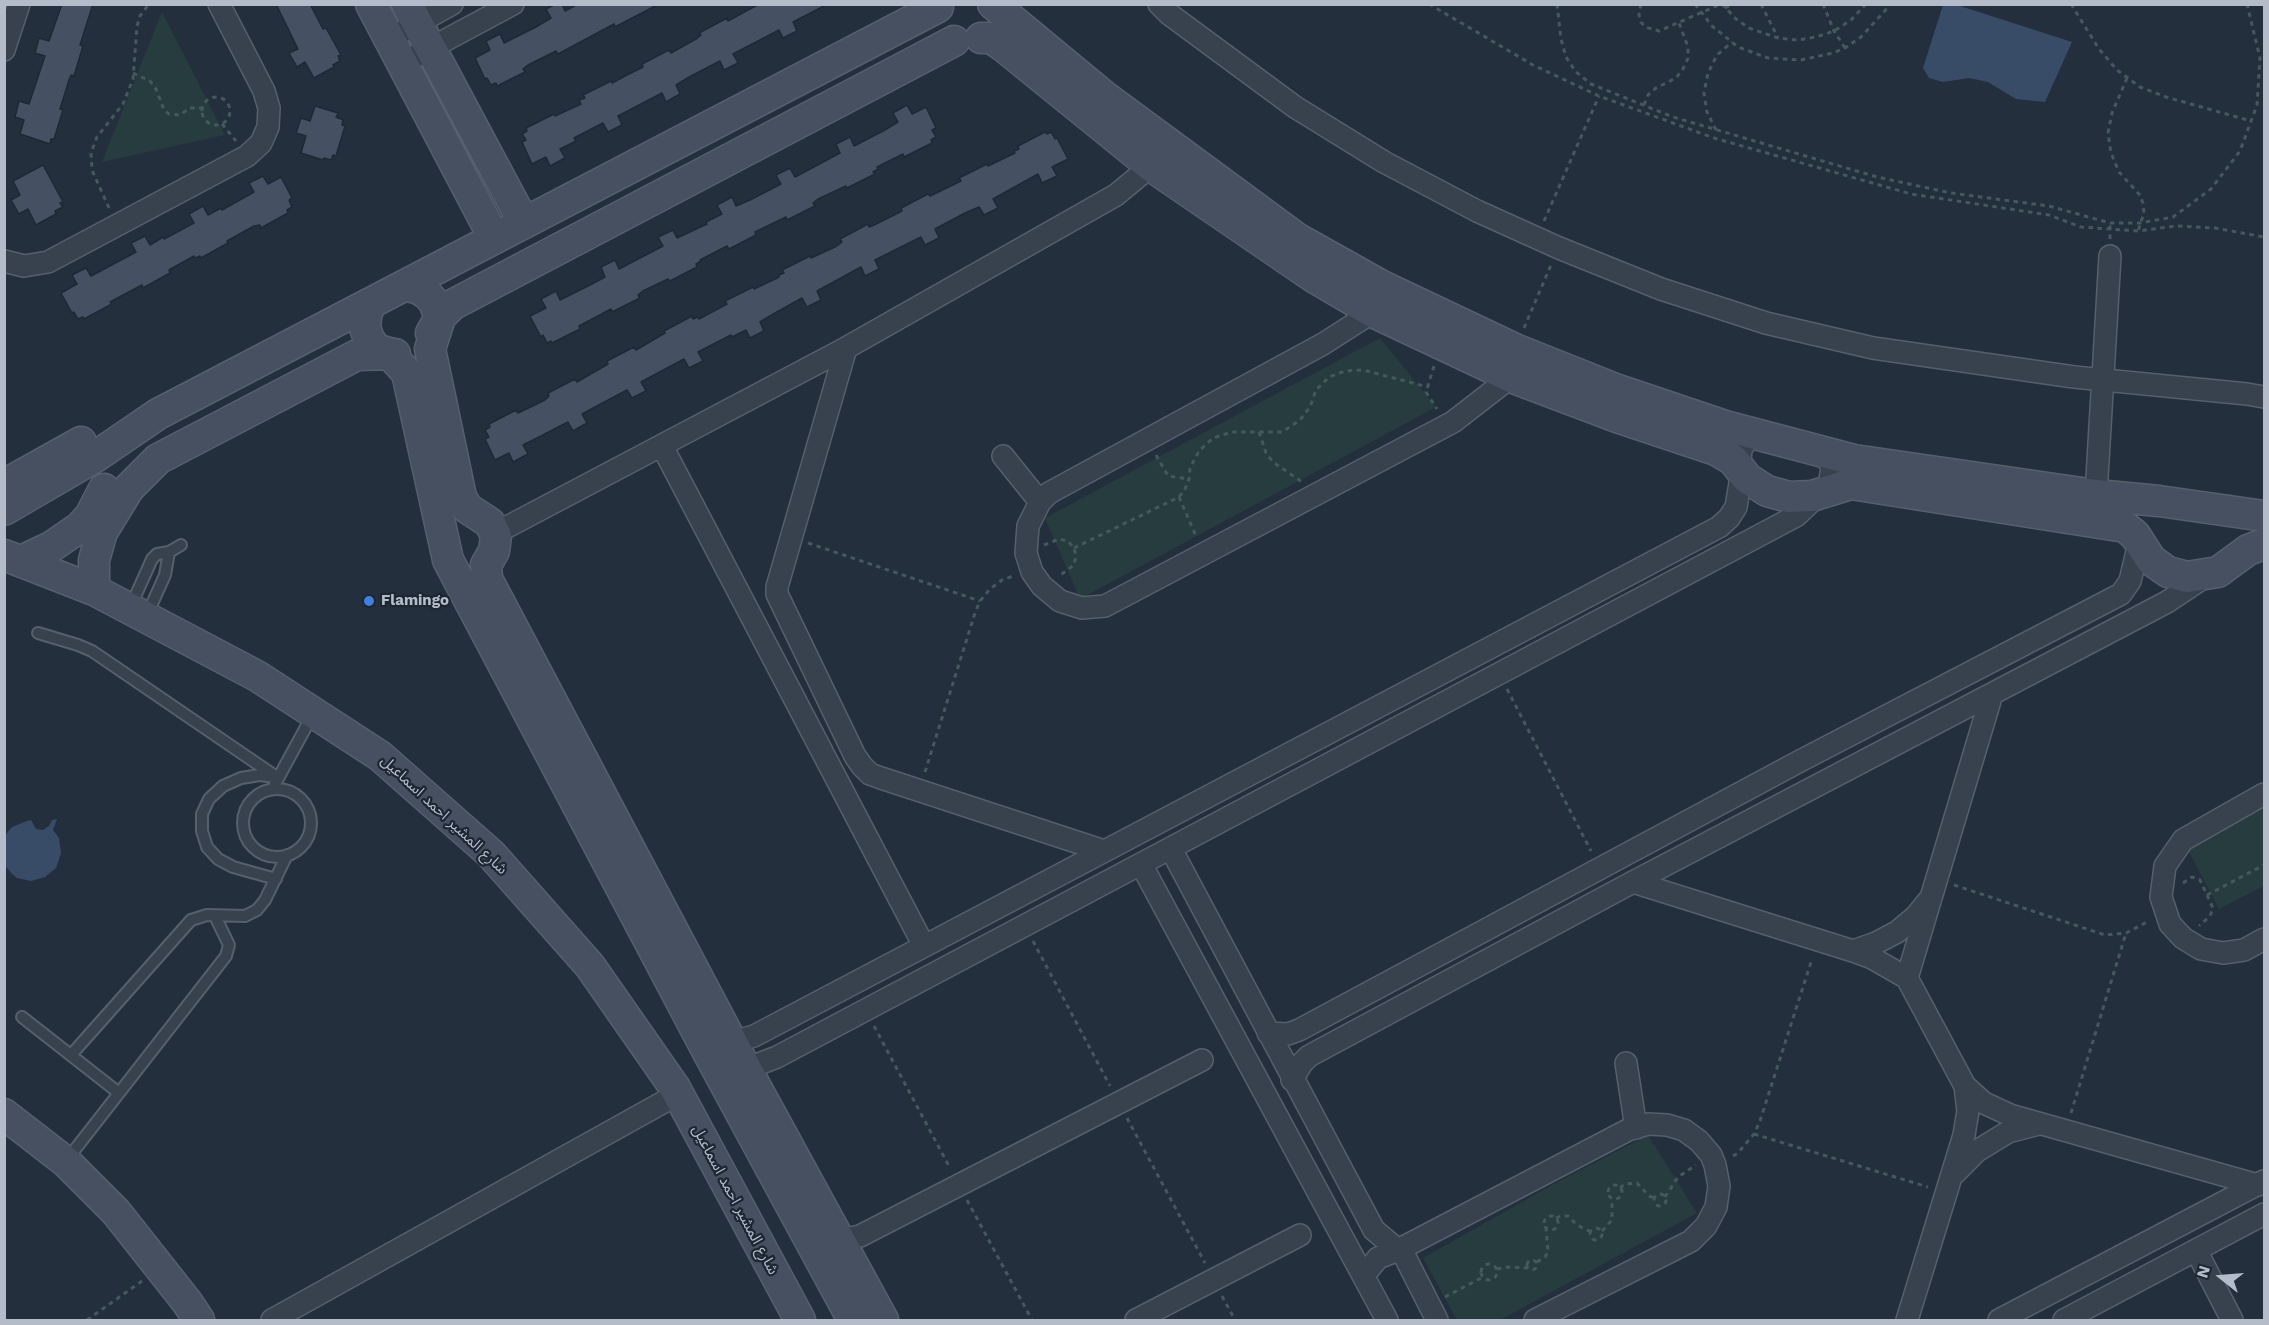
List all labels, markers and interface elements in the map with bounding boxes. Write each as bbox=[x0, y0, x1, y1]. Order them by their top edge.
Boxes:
place label: Flamingo bbox=[381, 592, 449, 610]
marker: Flamingo bbox=[362, 594, 376, 608]
street label: شارع المشير احمد اسماعيل bbox=[377, 752, 511, 878]
street label: شارع المشير احمد اسماعيل bbox=[688, 1122, 782, 1278]
north arrow bbox=[2191, 1247, 2251, 1307]
text: N bbox=[2192, 1263, 2214, 1280]

